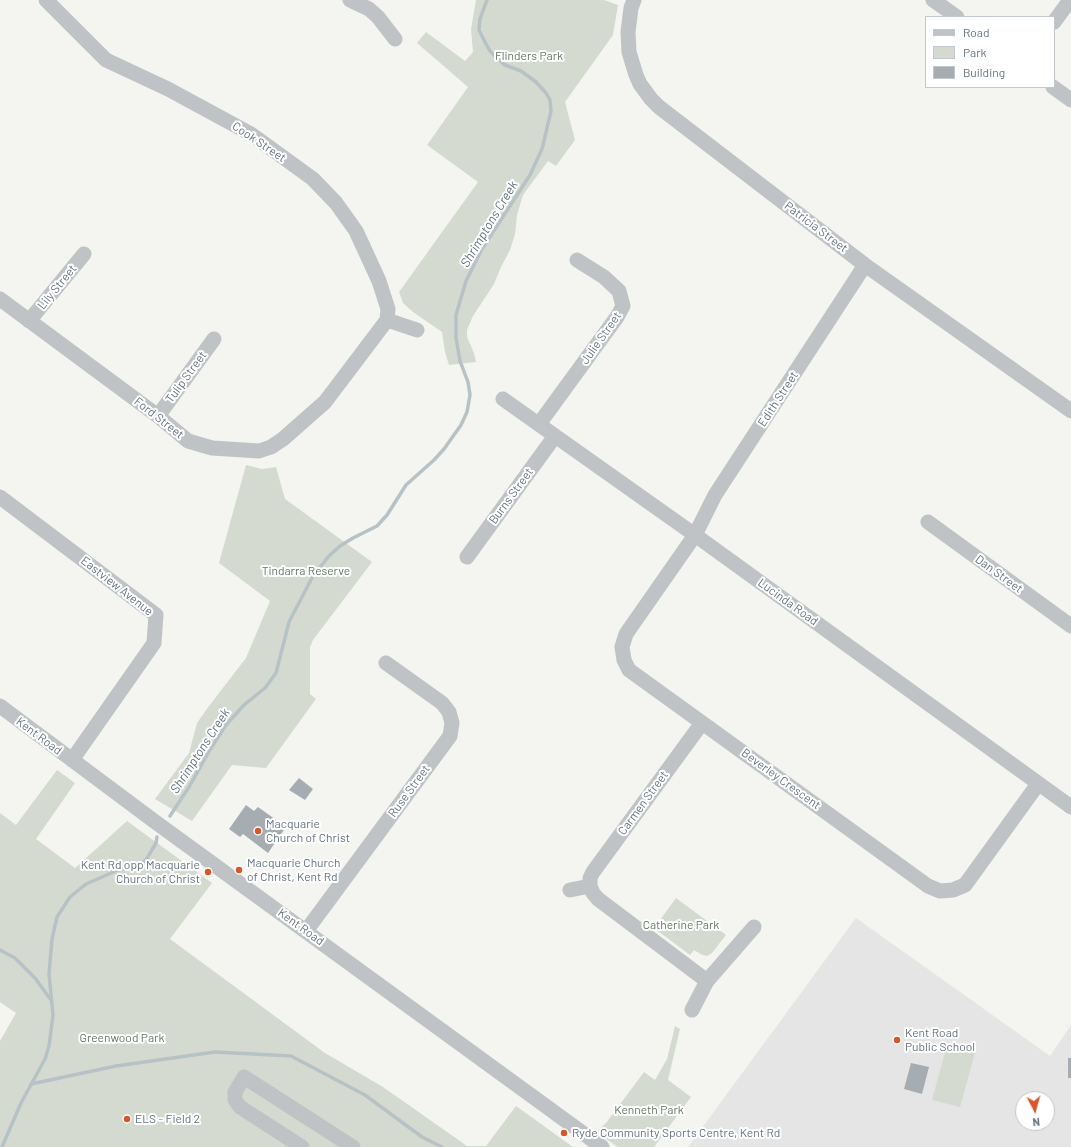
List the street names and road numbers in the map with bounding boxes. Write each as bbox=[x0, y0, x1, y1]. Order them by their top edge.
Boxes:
street label: Cook Street bbox=[229, 119, 289, 165]
street label: Patricia Street bbox=[782, 199, 850, 255]
street label: Lily Street bbox=[35, 262, 79, 312]
street label: Julie Street bbox=[578, 309, 624, 367]
street label: Tulip Street bbox=[162, 348, 210, 406]
street label: Edith Street bbox=[755, 369, 801, 429]
street label: Ford Street bbox=[131, 394, 187, 442]
street label: Burns Street bbox=[486, 465, 536, 527]
street label: Dan Street bbox=[972, 552, 1026, 596]
street label: Eastview Avenue bbox=[78, 553, 156, 619]
street label: Lucinda Road bbox=[755, 575, 821, 629]
street label: Kent Road bbox=[13, 714, 65, 758]
street label: Beverley Crescent bbox=[739, 746, 823, 812]
street label: Ruse Street bbox=[385, 762, 433, 820]
street label: Carmen Street bbox=[615, 768, 671, 838]
street label: Kent Road bbox=[275, 906, 327, 948]

